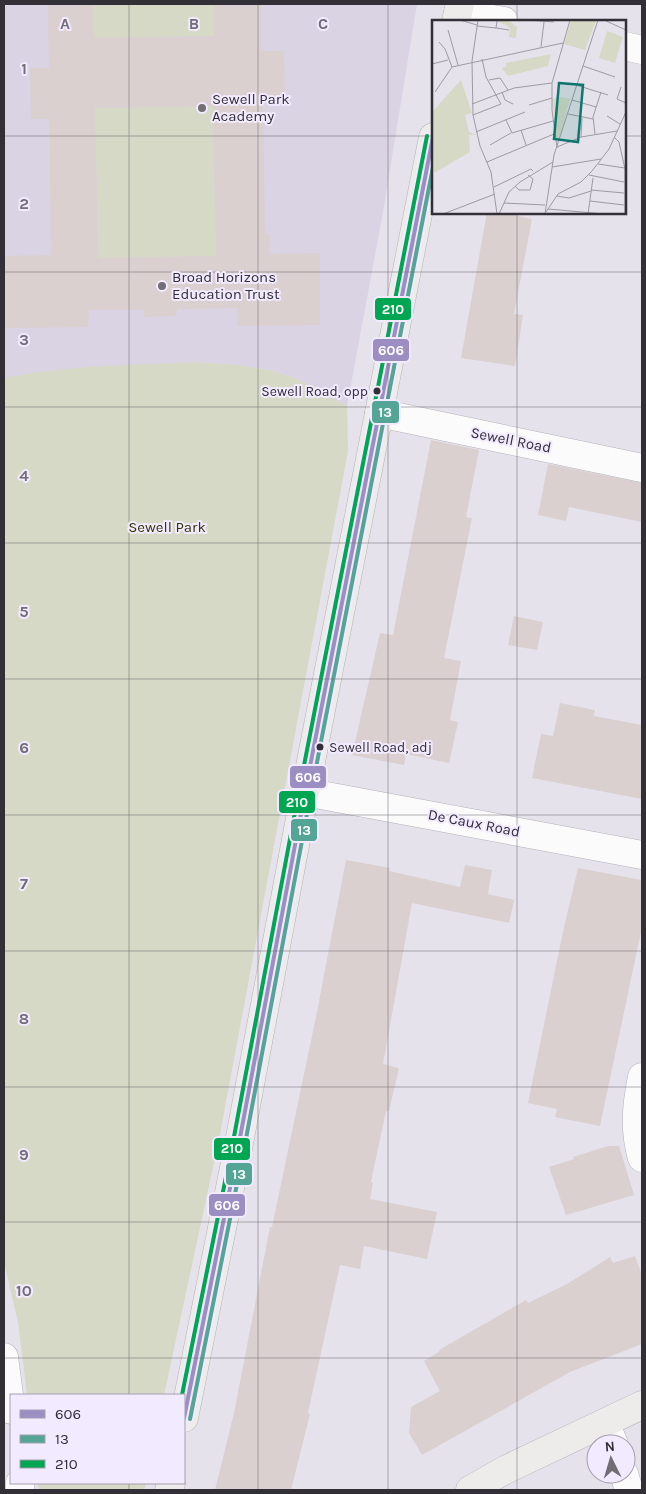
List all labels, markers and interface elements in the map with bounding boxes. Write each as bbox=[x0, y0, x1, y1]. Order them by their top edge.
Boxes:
text: A bbox=[60, 14, 70, 33]
text: B bbox=[189, 14, 199, 33]
text: C bbox=[318, 14, 328, 33]
inset map bbox=[432, 20, 626, 214]
text: 1 bbox=[21, 59, 27, 78]
place label: Sewell Park Academy bbox=[212, 90, 290, 125]
marker: Sewell Park Academy bbox=[196, 102, 208, 114]
text: 2 bbox=[19, 194, 29, 213]
place label: Broad Horizons Education Trust bbox=[172, 268, 280, 303]
marker: Broad Horizons Education Trust bbox=[156, 280, 168, 292]
line badge: 210 bbox=[374, 297, 412, 321]
text: 210 bbox=[382, 301, 404, 318]
text: 3 bbox=[19, 330, 29, 349]
line badge: 606 bbox=[372, 338, 410, 362]
text: 606 bbox=[378, 342, 404, 359]
place label: Sewell Road, opp bbox=[261, 383, 368, 400]
marker: Sewell Road, opp bbox=[372, 386, 382, 396]
line badge: 13 bbox=[371, 400, 400, 424]
text: 13 bbox=[378, 404, 392, 421]
street label: Sewell Road bbox=[469, 423, 553, 457]
text: 4 bbox=[19, 466, 29, 485]
park label: Sewell Park bbox=[128, 518, 206, 536]
text: 5 bbox=[19, 602, 29, 621]
text: 6 bbox=[19, 738, 29, 757]
place label: Sewell Road, adj bbox=[329, 739, 432, 756]
marker: Sewell Road, adj bbox=[315, 742, 325, 752]
line badge: 606 bbox=[289, 765, 327, 789]
text: 606 bbox=[295, 769, 321, 786]
line badge: 210 bbox=[278, 790, 316, 814]
text: 210 bbox=[286, 794, 308, 811]
street label: De Caux Road bbox=[426, 805, 522, 841]
line badge: 13 bbox=[290, 818, 318, 842]
text: 13 bbox=[297, 822, 311, 839]
text: 7 bbox=[20, 874, 28, 893]
text: 8 bbox=[19, 1009, 29, 1028]
line badge: 210 bbox=[213, 1137, 251, 1161]
text: 210 bbox=[221, 1140, 243, 1157]
text: 9 bbox=[19, 1145, 29, 1164]
line badge: 13 bbox=[225, 1162, 253, 1186]
text: 13 bbox=[232, 1166, 246, 1183]
line badge: 606 bbox=[208, 1193, 246, 1217]
text: 606 bbox=[214, 1197, 240, 1214]
text: 10 bbox=[16, 1281, 32, 1300]
legend bbox=[10, 1394, 185, 1484]
text: 606 bbox=[55, 1405, 81, 1423]
text: 13 bbox=[55, 1430, 69, 1448]
north arrow bbox=[586, 1434, 636, 1484]
text: N bbox=[604, 1438, 616, 1455]
text: 210 bbox=[55, 1455, 78, 1473]

